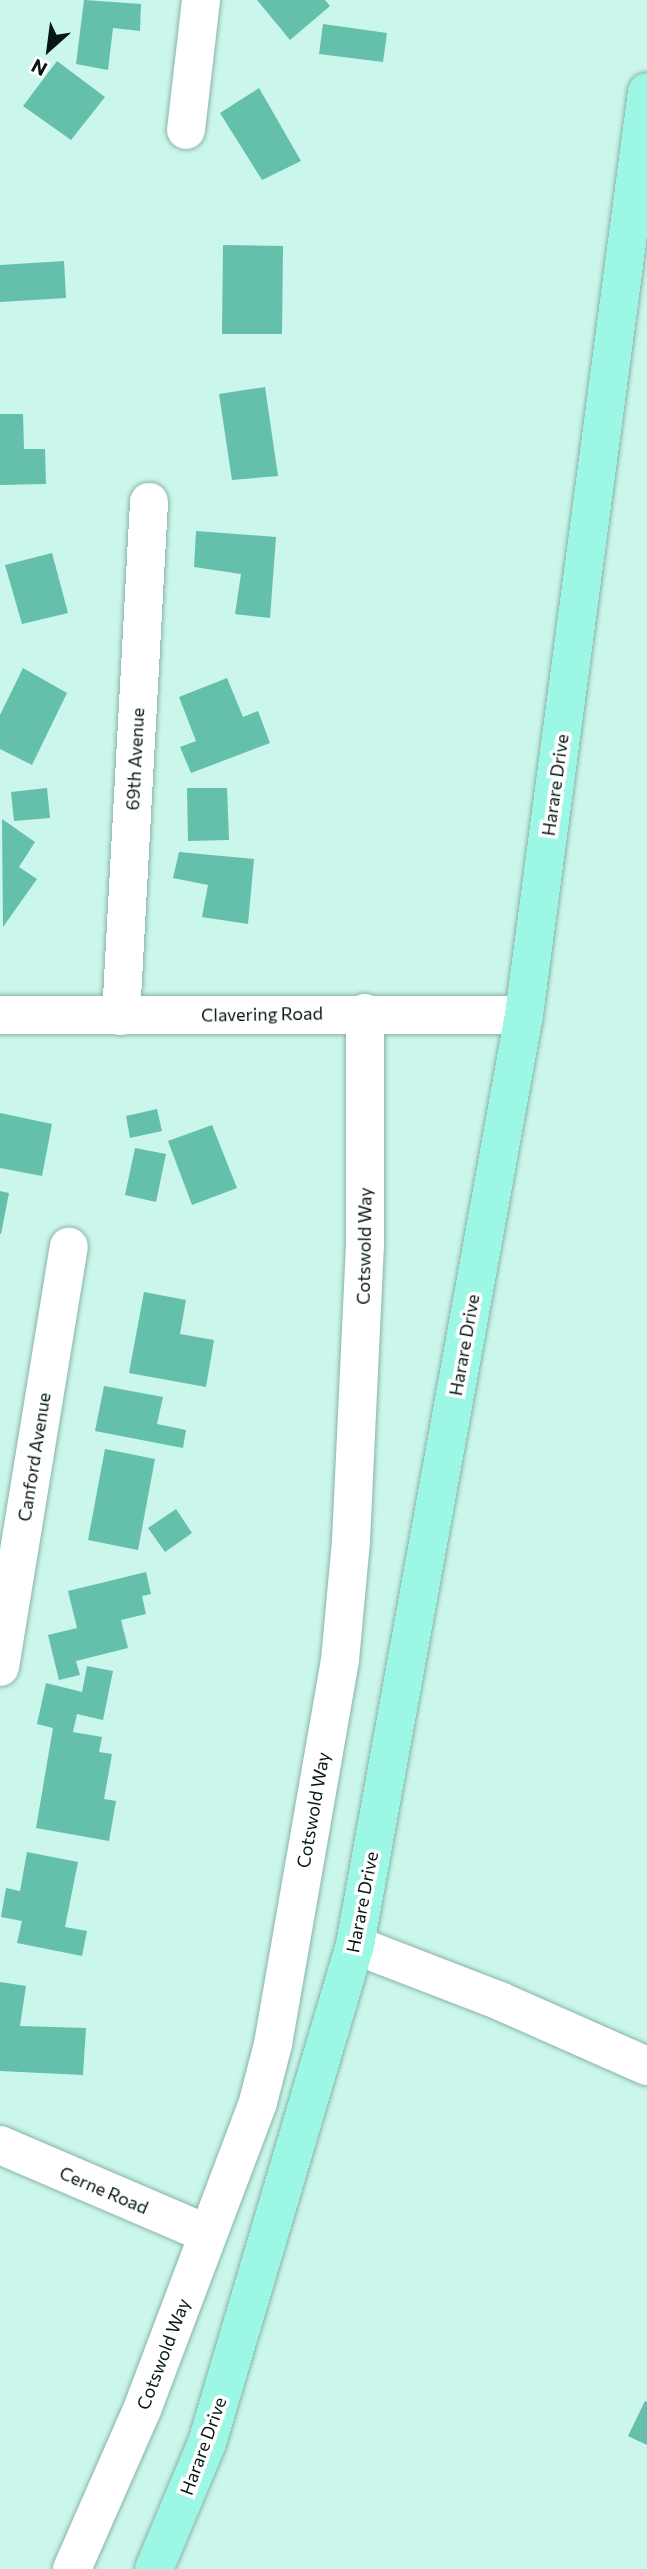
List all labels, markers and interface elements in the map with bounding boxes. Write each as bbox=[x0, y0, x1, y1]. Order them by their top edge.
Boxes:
north arrow bbox=[14, 14, 84, 84]
text: N bbox=[27, 54, 51, 81]
street label: 69th Avenue bbox=[122, 707, 148, 811]
street label: Harare Drive bbox=[537, 733, 573, 837]
street label: Clavering Road bbox=[201, 1002, 323, 1026]
street label: Cotswold Way bbox=[352, 1187, 376, 1305]
street label: Harare Drive bbox=[444, 1293, 484, 1397]
street label: Canford Avenue bbox=[13, 1391, 55, 1523]
street label: Cotswold Way bbox=[292, 1750, 334, 1870]
street label: Harare Drive bbox=[342, 1850, 382, 1954]
street label: Cerne Road bbox=[56, 2162, 152, 2218]
street label: Cotswold Way bbox=[132, 2295, 194, 2413]
street label: Harare Drive bbox=[175, 2394, 231, 2498]

